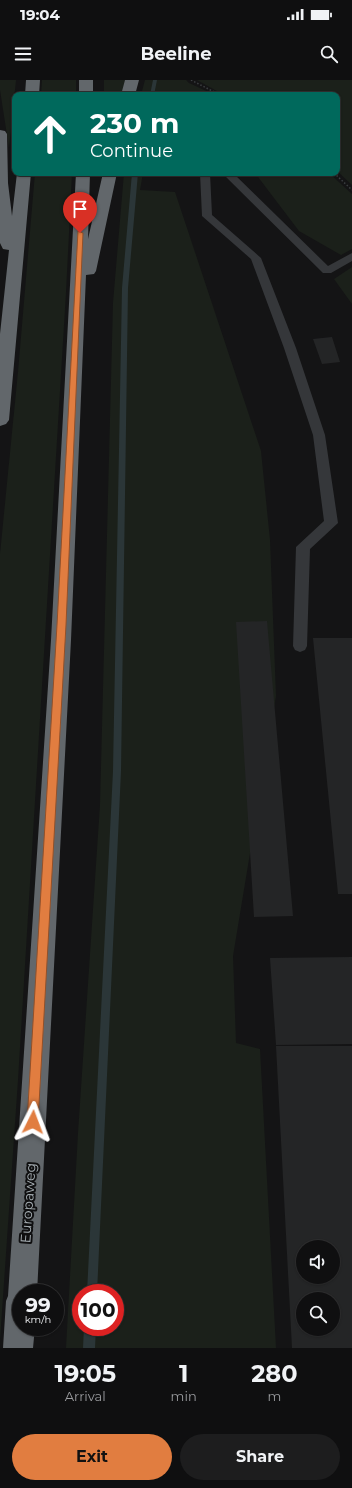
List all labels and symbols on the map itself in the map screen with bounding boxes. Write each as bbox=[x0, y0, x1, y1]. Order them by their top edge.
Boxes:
pin bbox=[63, 192, 97, 233]
position arrow bbox=[12, 1101, 54, 1143]
street label: Europaweg bbox=[16, 1162, 40, 1244]
speed limit sign: 100 bbox=[72, 1284, 124, 1336]

